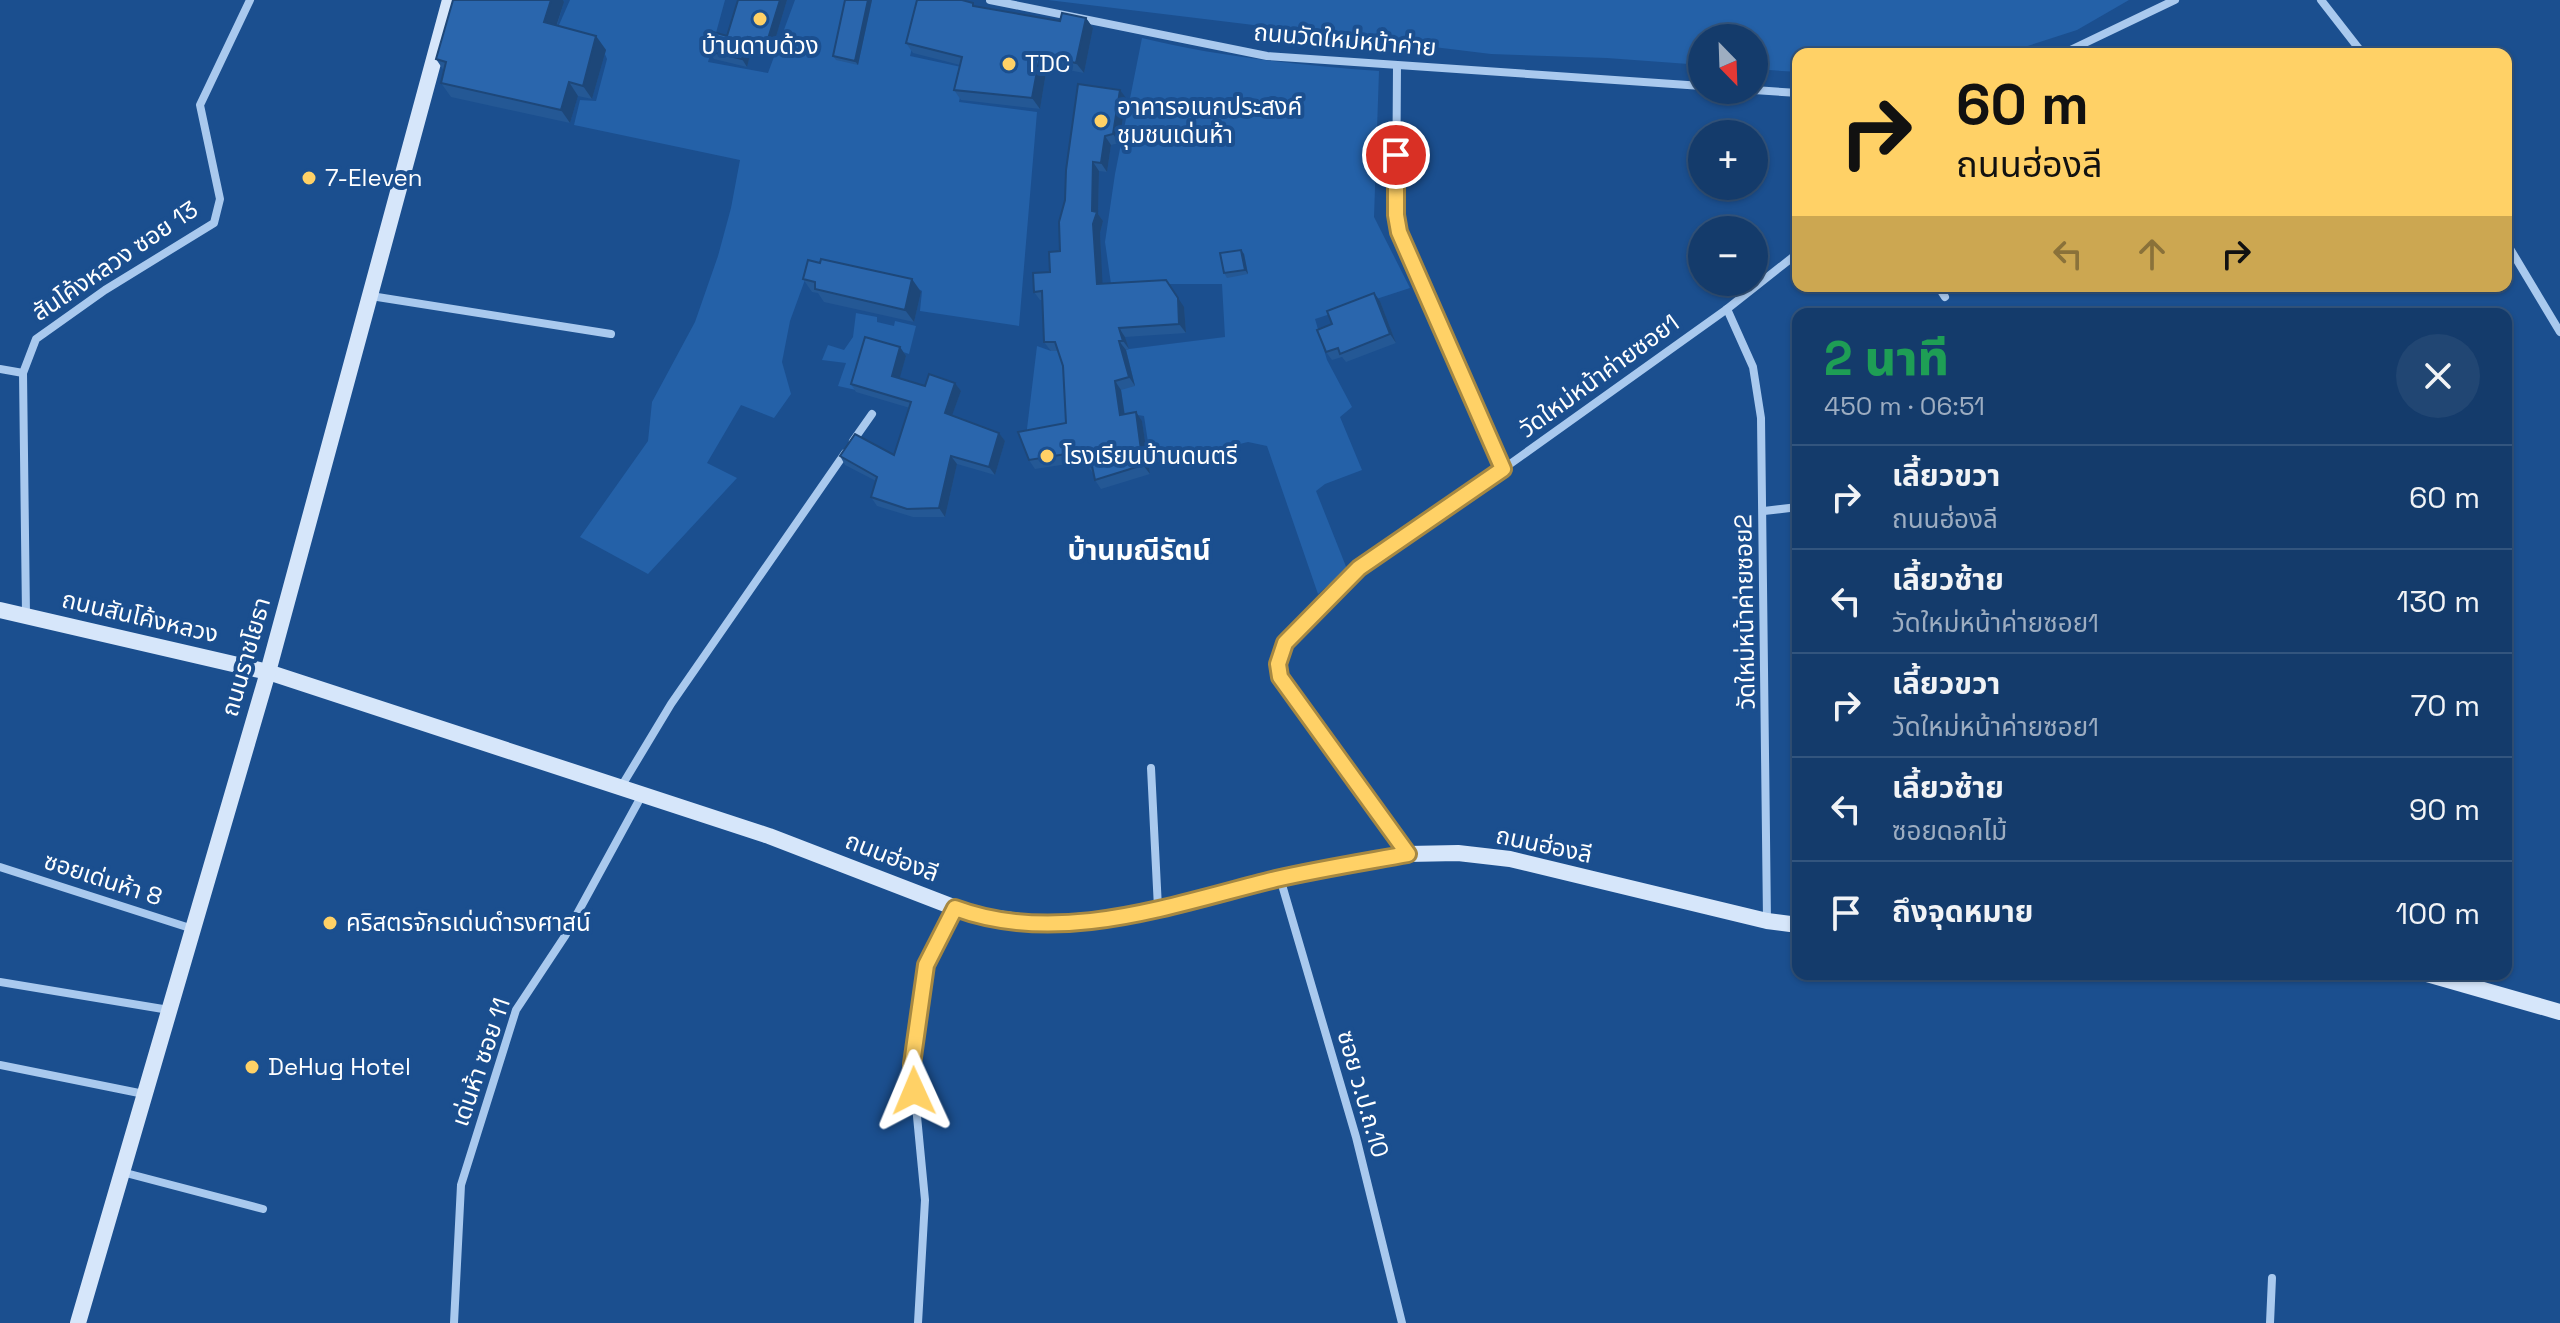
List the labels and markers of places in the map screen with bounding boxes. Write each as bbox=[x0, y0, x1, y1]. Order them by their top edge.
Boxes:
marker: บ้านดาบด้วง bbox=[751, 10, 769, 28]
place label: บ้านดาบด้วง bbox=[701, 30, 819, 61]
place label: TDC bbox=[1025, 48, 1070, 79]
marker: TDC bbox=[1000, 55, 1018, 73]
place label: อาคารอเนกประสงค์ ชุมชนเด่นห้า bbox=[1117, 91, 1302, 150]
marker: อาคารอเนกประสงค์ ชุมชนเด่นห้า bbox=[1092, 112, 1110, 130]
pin bbox=[1362, 121, 1430, 189]
place label: 7-Eleven bbox=[325, 162, 423, 193]
marker: 7-Eleven bbox=[300, 169, 318, 187]
place label: โรงเรียนบ้านดนตรี bbox=[1063, 440, 1238, 471]
marker: โรงเรียนบ้านดนตรี bbox=[1038, 447, 1056, 465]
place label: คริสตรจักรเด่นดำรงศาสน์ bbox=[346, 907, 591, 938]
marker: คริสตรจักรเด่นดำรงศาสน์ bbox=[321, 914, 339, 932]
place label: DeHug Hotel bbox=[268, 1051, 411, 1082]
marker: DeHug Hotel bbox=[243, 1058, 261, 1076]

